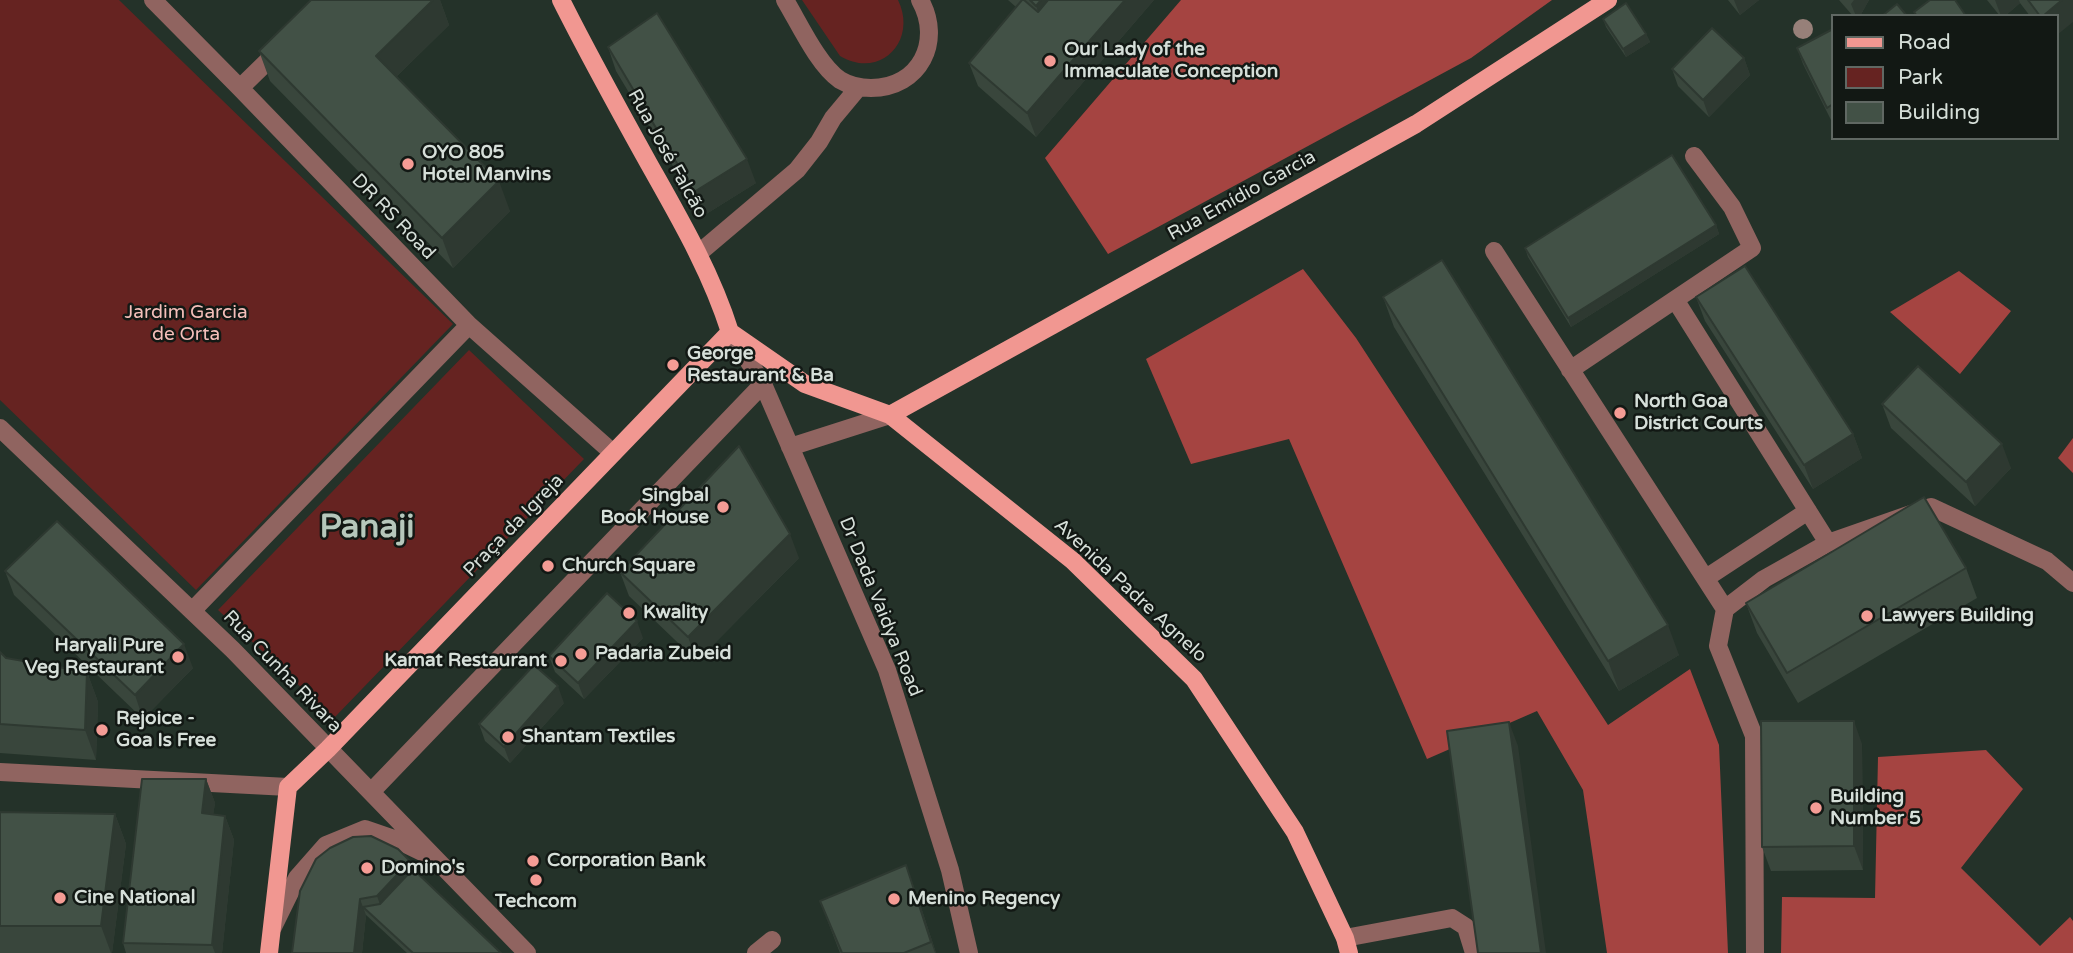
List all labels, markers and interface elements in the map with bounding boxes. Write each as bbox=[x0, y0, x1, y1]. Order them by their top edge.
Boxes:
legend bbox=[1832, 14, 2059, 140]
text: Road bbox=[1898, 30, 1951, 55]
place label: Our Lady of the Immaculate Conception bbox=[1064, 39, 1278, 83]
marker: Our Lady of the Immaculate Conception bbox=[1042, 53, 1058, 69]
text: Park bbox=[1898, 65, 1943, 90]
street label: Rua José Falcão bbox=[622, 86, 712, 222]
text: Building bbox=[1898, 100, 1980, 125]
place label: OYO 805 Hotel Manvins bbox=[422, 142, 551, 186]
street label: Rua Emídio Garcia bbox=[1164, 146, 1320, 246]
marker: OYO 805 Hotel Manvins bbox=[400, 156, 416, 172]
street label: DR RS Road bbox=[346, 169, 440, 265]
park label: Jardim Garcia de Orta bbox=[124, 302, 248, 346]
place label: George Restaurant & Ba bbox=[687, 343, 834, 387]
marker: George Restaurant & Ba bbox=[665, 357, 681, 373]
place label: North Goa District Courts bbox=[1634, 391, 1763, 435]
marker: North Goa District Courts bbox=[1612, 405, 1628, 421]
street label: Praça da Igreja bbox=[459, 470, 569, 582]
place label: Singbal Book House bbox=[600, 485, 709, 529]
marker: Singbal Book House bbox=[715, 499, 731, 515]
district label: Panaji bbox=[319, 508, 415, 548]
street label: Dr Dada Vaidya Road bbox=[834, 514, 926, 700]
street label: Avenida Padre Agnelo bbox=[1049, 514, 1211, 668]
place label: Church Square bbox=[562, 555, 696, 577]
marker: Church Square bbox=[540, 558, 556, 574]
place label: Kwality bbox=[643, 602, 708, 624]
marker: Kwality bbox=[621, 605, 637, 621]
place label: Lawyers Building bbox=[1881, 605, 2034, 627]
street label: Rua Cunha Rivara bbox=[218, 606, 346, 738]
marker: Lawyers Building bbox=[1859, 608, 1875, 624]
place label: Haryali Pure Veg Restaurant bbox=[25, 635, 164, 679]
place label: Padaria Zubeid bbox=[595, 643, 731, 665]
marker: Padaria Zubeid bbox=[573, 646, 589, 662]
marker: Haryali Pure Veg Restaurant bbox=[170, 649, 186, 665]
place label: Kamat Restaurant bbox=[384, 650, 547, 672]
marker: Kamat Restaurant bbox=[553, 653, 569, 669]
place label: Rejoice - Goa Is Free bbox=[116, 708, 216, 752]
marker: Rejoice - Goa Is Free bbox=[94, 722, 110, 738]
place label: Shantam Textiles bbox=[522, 726, 675, 748]
marker: Shantam Textiles bbox=[500, 729, 516, 745]
place label: Building Number 5 bbox=[1830, 786, 1921, 830]
marker: Building Number 5 bbox=[1808, 800, 1824, 816]
place label: Corporation Bank bbox=[547, 850, 706, 872]
marker: Corporation Bank bbox=[525, 853, 541, 869]
place label: Domino's bbox=[381, 857, 465, 879]
marker: Domino's bbox=[359, 860, 375, 876]
marker: Techcom bbox=[528, 872, 544, 888]
place label: Cine National bbox=[74, 887, 195, 909]
place label: Menino Regency bbox=[908, 888, 1060, 910]
marker: Cine National bbox=[52, 890, 68, 906]
place label: Techcom bbox=[495, 891, 577, 913]
marker: Menino Regency bbox=[886, 891, 902, 907]

